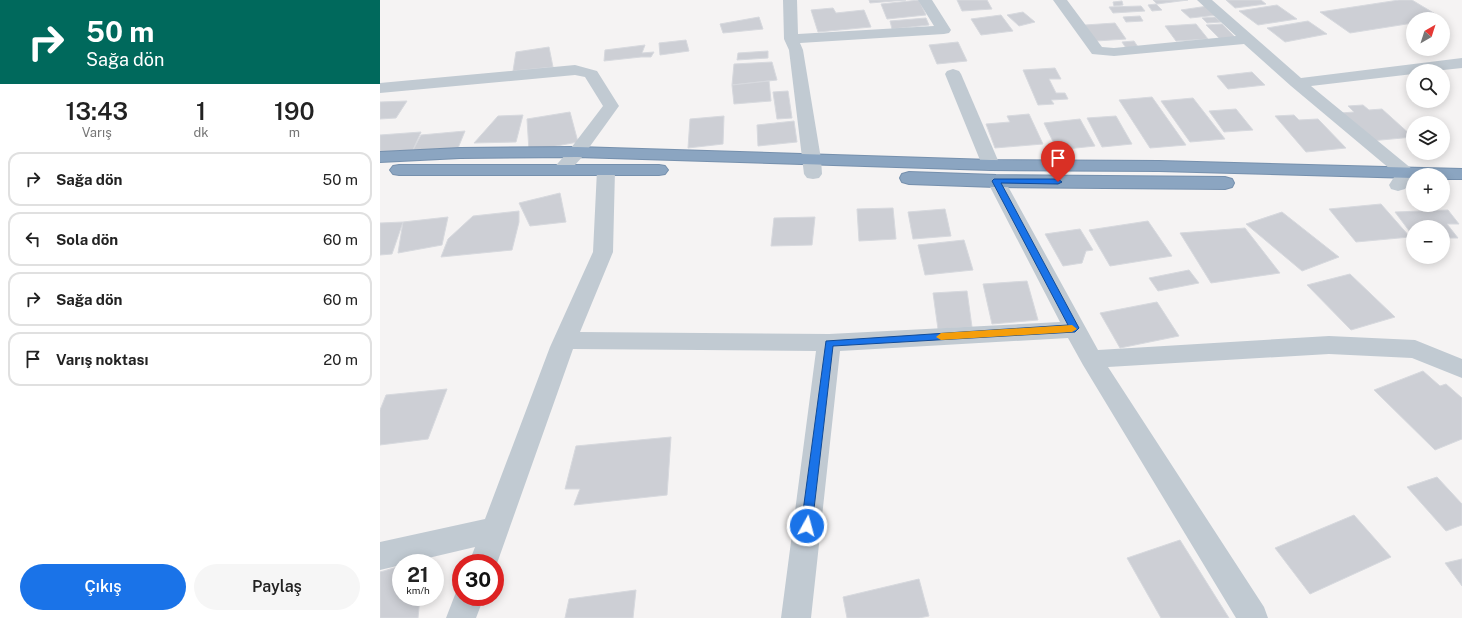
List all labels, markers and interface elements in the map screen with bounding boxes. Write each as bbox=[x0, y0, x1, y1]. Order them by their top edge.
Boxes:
north arrow bbox=[1406, 12, 1450, 56]
map controls bbox=[1406, 12, 1450, 264]
text: 50 m bbox=[86, 15, 154, 48]
icon: right bbox=[20, 16, 72, 68]
text: Sağa dön bbox=[86, 49, 164, 70]
button: search bbox=[1406, 64, 1450, 108]
text: 13:43 bbox=[65, 97, 128, 125]
text: 1 bbox=[196, 97, 206, 125]
text: 190 bbox=[274, 97, 315, 125]
button: layers bbox=[1406, 116, 1450, 160]
text: Varış bbox=[82, 125, 112, 140]
text: dk bbox=[193, 125, 209, 140]
text: m bbox=[289, 125, 300, 140]
pin bbox=[1041, 141, 1075, 182]
icon: arrive bbox=[1047, 147, 1069, 169]
icon: right bbox=[22, 168, 44, 190]
button: + bbox=[1406, 168, 1450, 212]
text: Sağa dön bbox=[56, 171, 122, 188]
text: 50 m bbox=[323, 171, 358, 188]
button: − bbox=[1406, 220, 1450, 264]
icon: left bbox=[22, 228, 44, 250]
text: Sola dön bbox=[56, 231, 118, 248]
text: 60 m bbox=[323, 231, 358, 248]
icon: right bbox=[22, 288, 44, 310]
text: Sağa dön bbox=[56, 291, 122, 308]
text: 60 m bbox=[323, 291, 358, 308]
icon: arrive bbox=[22, 348, 44, 370]
text: Varış noktası bbox=[56, 351, 148, 368]
text: 20 m bbox=[323, 351, 358, 368]
position arrow bbox=[786, 505, 828, 547]
speed limit sign: 30 bbox=[452, 554, 504, 606]
text: 21 bbox=[407, 563, 429, 587]
button: Çıkış bbox=[20, 564, 186, 610]
button: Paylaş bbox=[194, 564, 360, 610]
text: km/h bbox=[406, 584, 430, 596]

